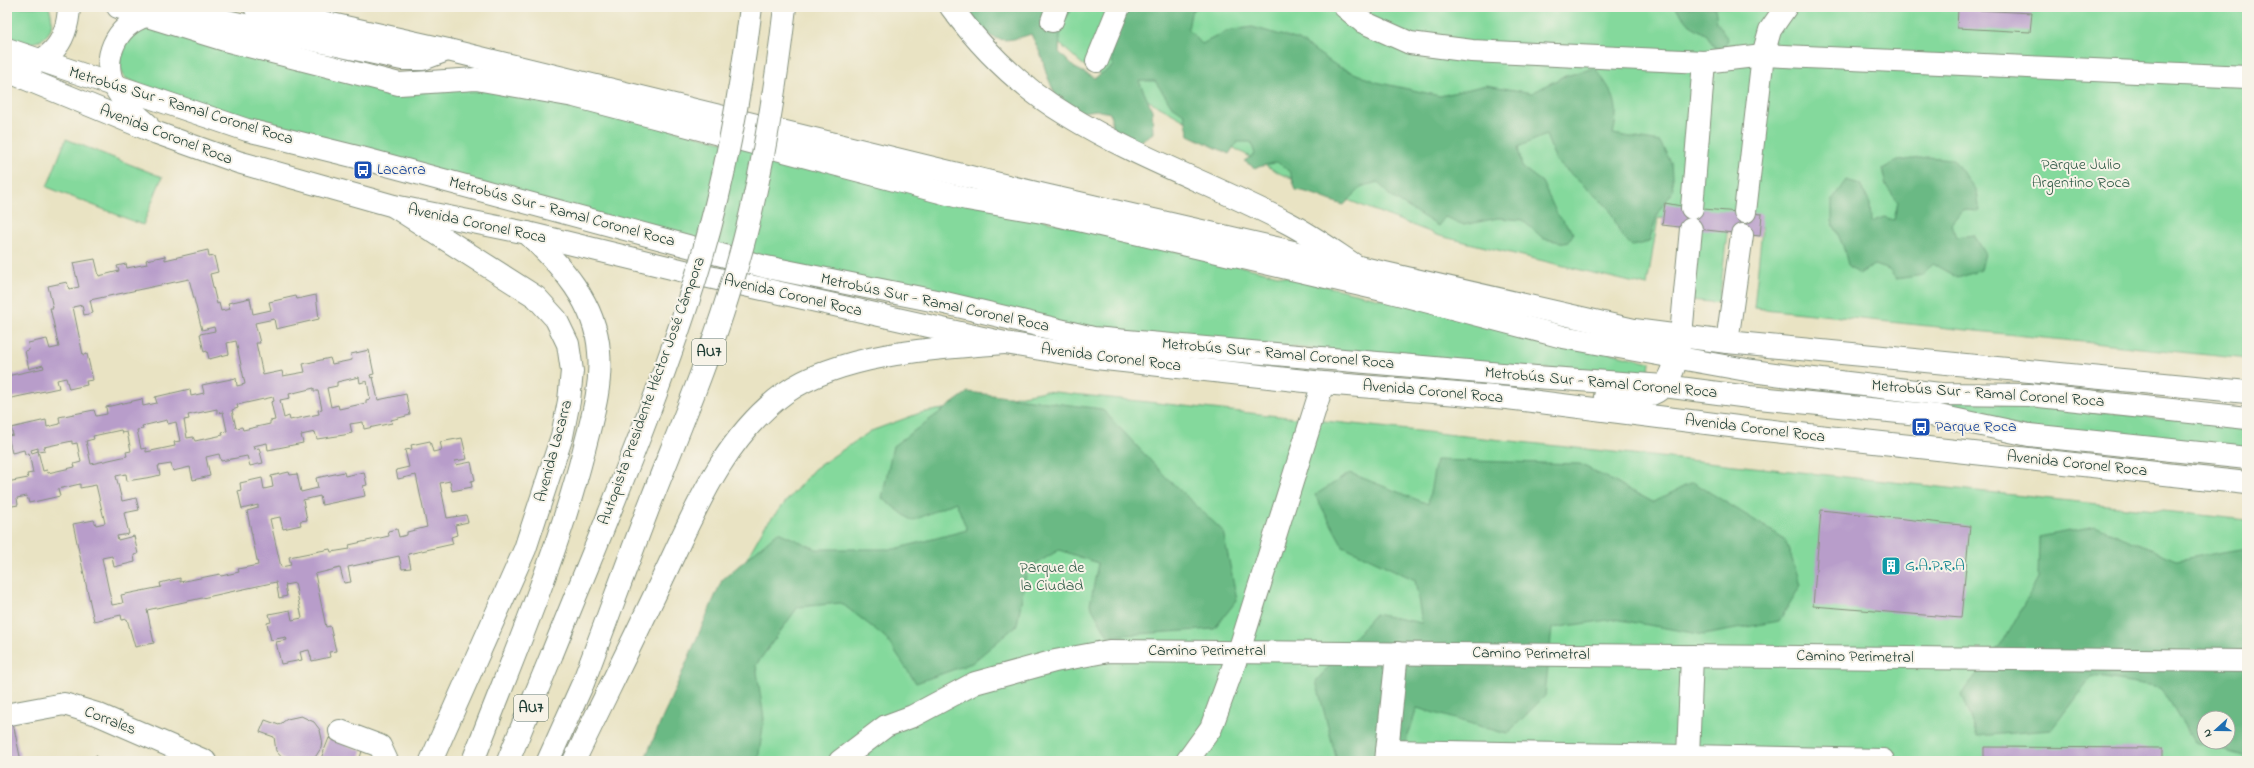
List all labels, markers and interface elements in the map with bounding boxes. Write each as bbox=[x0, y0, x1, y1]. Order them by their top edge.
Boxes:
street label: Metrobús Sur - Ramal Coronel Roca bbox=[66, 60, 296, 152]
street label: Avenida Coronel Roca bbox=[96, 99, 236, 171]
park label: Parque Julio Argentino Roca bbox=[2032, 153, 2130, 195]
place label: Lacarra bbox=[377, 158, 426, 182]
bus stop icon: Lacarra bbox=[352, 159, 374, 181]
street label: Metrobús Sur - Ramal Coronel Roca bbox=[446, 170, 678, 254]
street label: Avenida Coronel Roca bbox=[405, 198, 549, 250]
street label: Autopista Presidente Héctor José Cámpora bbox=[592, 253, 712, 529]
street label: Metrobús Sur - Ramal Coronel Roca bbox=[818, 267, 1052, 339]
street label: Avenida Coronel Roca bbox=[722, 268, 864, 324]
street label: Metrobús Sur - Ramal Coronel Roca bbox=[1161, 332, 1395, 376]
street label: Avenida Coronel Roca bbox=[1040, 337, 1182, 379]
road number: AU7 bbox=[692, 339, 726, 365]
street label: Metrobús Sur - Ramal Coronel Roca bbox=[1484, 361, 1718, 405]
street label: Avenida Coronel Roca bbox=[1362, 374, 1504, 410]
street label: Metrobús Sur - Ramal Coronel Roca bbox=[1871, 374, 2105, 414]
street label: Avenida Lacarra bbox=[529, 397, 579, 505]
street label: Avenida Coronel Roca bbox=[1684, 408, 1826, 450]
place label: Parque Roca bbox=[1935, 415, 2017, 439]
bus stop icon: Parque Roca bbox=[1910, 416, 1932, 438]
street label: Avenida Coronel Roca bbox=[2006, 445, 2148, 483]
place label: G.A.P.R.A bbox=[1905, 554, 1965, 578]
building icon: G.A.P.R.A bbox=[1880, 555, 1902, 577]
park label: Parque de la Ciudad bbox=[1020, 556, 1085, 598]
street label: Camino Perimetral bbox=[1148, 639, 1266, 663]
street label: Camino Perimetral bbox=[1472, 641, 1590, 667]
street label: Camino Perimetral bbox=[1796, 644, 1914, 670]
road number: AU7 bbox=[514, 695, 548, 721]
street label: Corrales bbox=[81, 700, 139, 742]
north arrow bbox=[2196, 710, 2236, 750]
text: N bbox=[2199, 727, 2216, 740]

